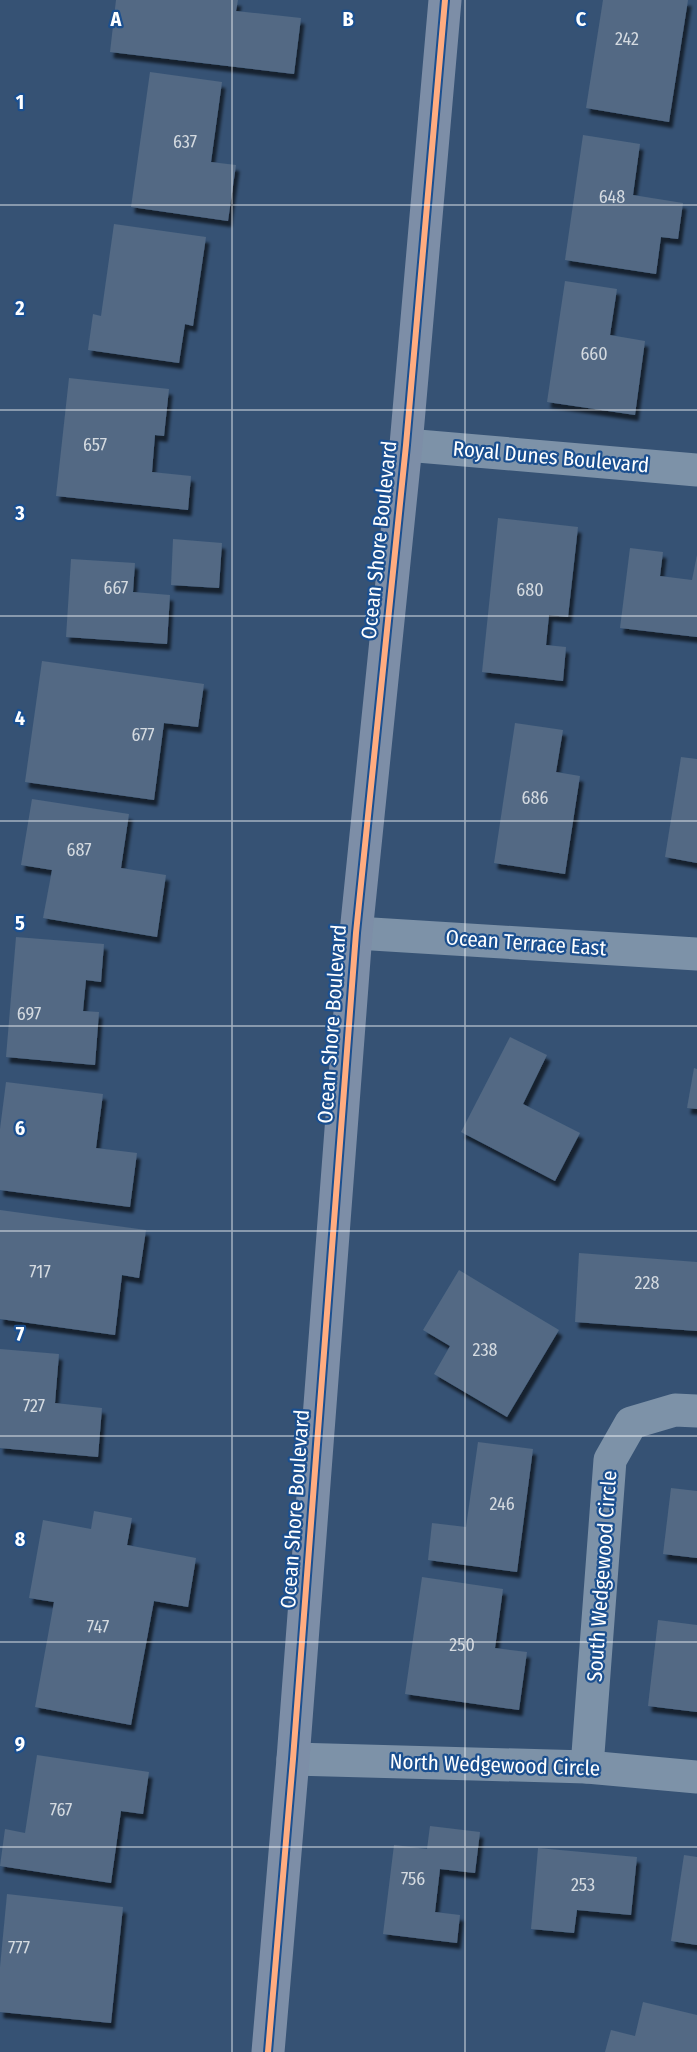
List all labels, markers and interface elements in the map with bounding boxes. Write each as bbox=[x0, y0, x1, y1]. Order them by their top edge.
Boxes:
text: A bbox=[110, 7, 123, 31]
text: B bbox=[342, 7, 354, 31]
text: C bbox=[576, 7, 587, 31]
house number: 242 bbox=[615, 28, 639, 50]
text: 1 bbox=[16, 90, 24, 114]
house number: 637 bbox=[173, 131, 197, 153]
house number: 648 bbox=[599, 186, 625, 208]
text: 2 bbox=[14, 296, 25, 320]
house number: 660 bbox=[580, 343, 608, 365]
house number: 657 bbox=[83, 434, 107, 456]
street label: Royal Dunes Boulevard bbox=[452, 435, 650, 479]
street label: Ocean Shore Boulevard bbox=[356, 439, 402, 641]
text: 3 bbox=[14, 501, 25, 525]
house number: 667 bbox=[104, 577, 128, 599]
house number: 680 bbox=[516, 579, 544, 601]
text: 4 bbox=[15, 706, 25, 730]
house number: 677 bbox=[131, 724, 155, 746]
house number: 686 bbox=[522, 787, 548, 809]
house number: 687 bbox=[67, 839, 91, 861]
text: 5 bbox=[15, 911, 25, 935]
street label: Ocean Shore Boulevard bbox=[312, 924, 352, 1124]
street label: Ocean Terrace East bbox=[445, 924, 607, 962]
house number: 697 bbox=[17, 1003, 41, 1025]
text: 6 bbox=[15, 1116, 25, 1140]
house number: 717 bbox=[29, 1261, 51, 1283]
house number: 228 bbox=[635, 1272, 659, 1294]
text: 7 bbox=[16, 1322, 25, 1346]
house number: 238 bbox=[472, 1339, 498, 1361]
house number: 727 bbox=[23, 1395, 45, 1417]
street label: Ocean Shore Boulevard bbox=[275, 1409, 315, 1609]
street label: South Wedgewood Circle bbox=[582, 1469, 622, 1683]
house number: 246 bbox=[489, 1493, 515, 1515]
text: 8 bbox=[15, 1527, 26, 1551]
house number: 747 bbox=[87, 1616, 109, 1638]
house number: 250 bbox=[449, 1634, 475, 1656]
text: 9 bbox=[15, 1732, 25, 1756]
street label: North Wedgewood Circle bbox=[389, 1748, 601, 1782]
house number: 767 bbox=[50, 1799, 72, 1821]
house number: 756 bbox=[401, 1868, 425, 1890]
house number: 253 bbox=[571, 1874, 595, 1896]
house number: 777 bbox=[8, 1937, 30, 1959]

